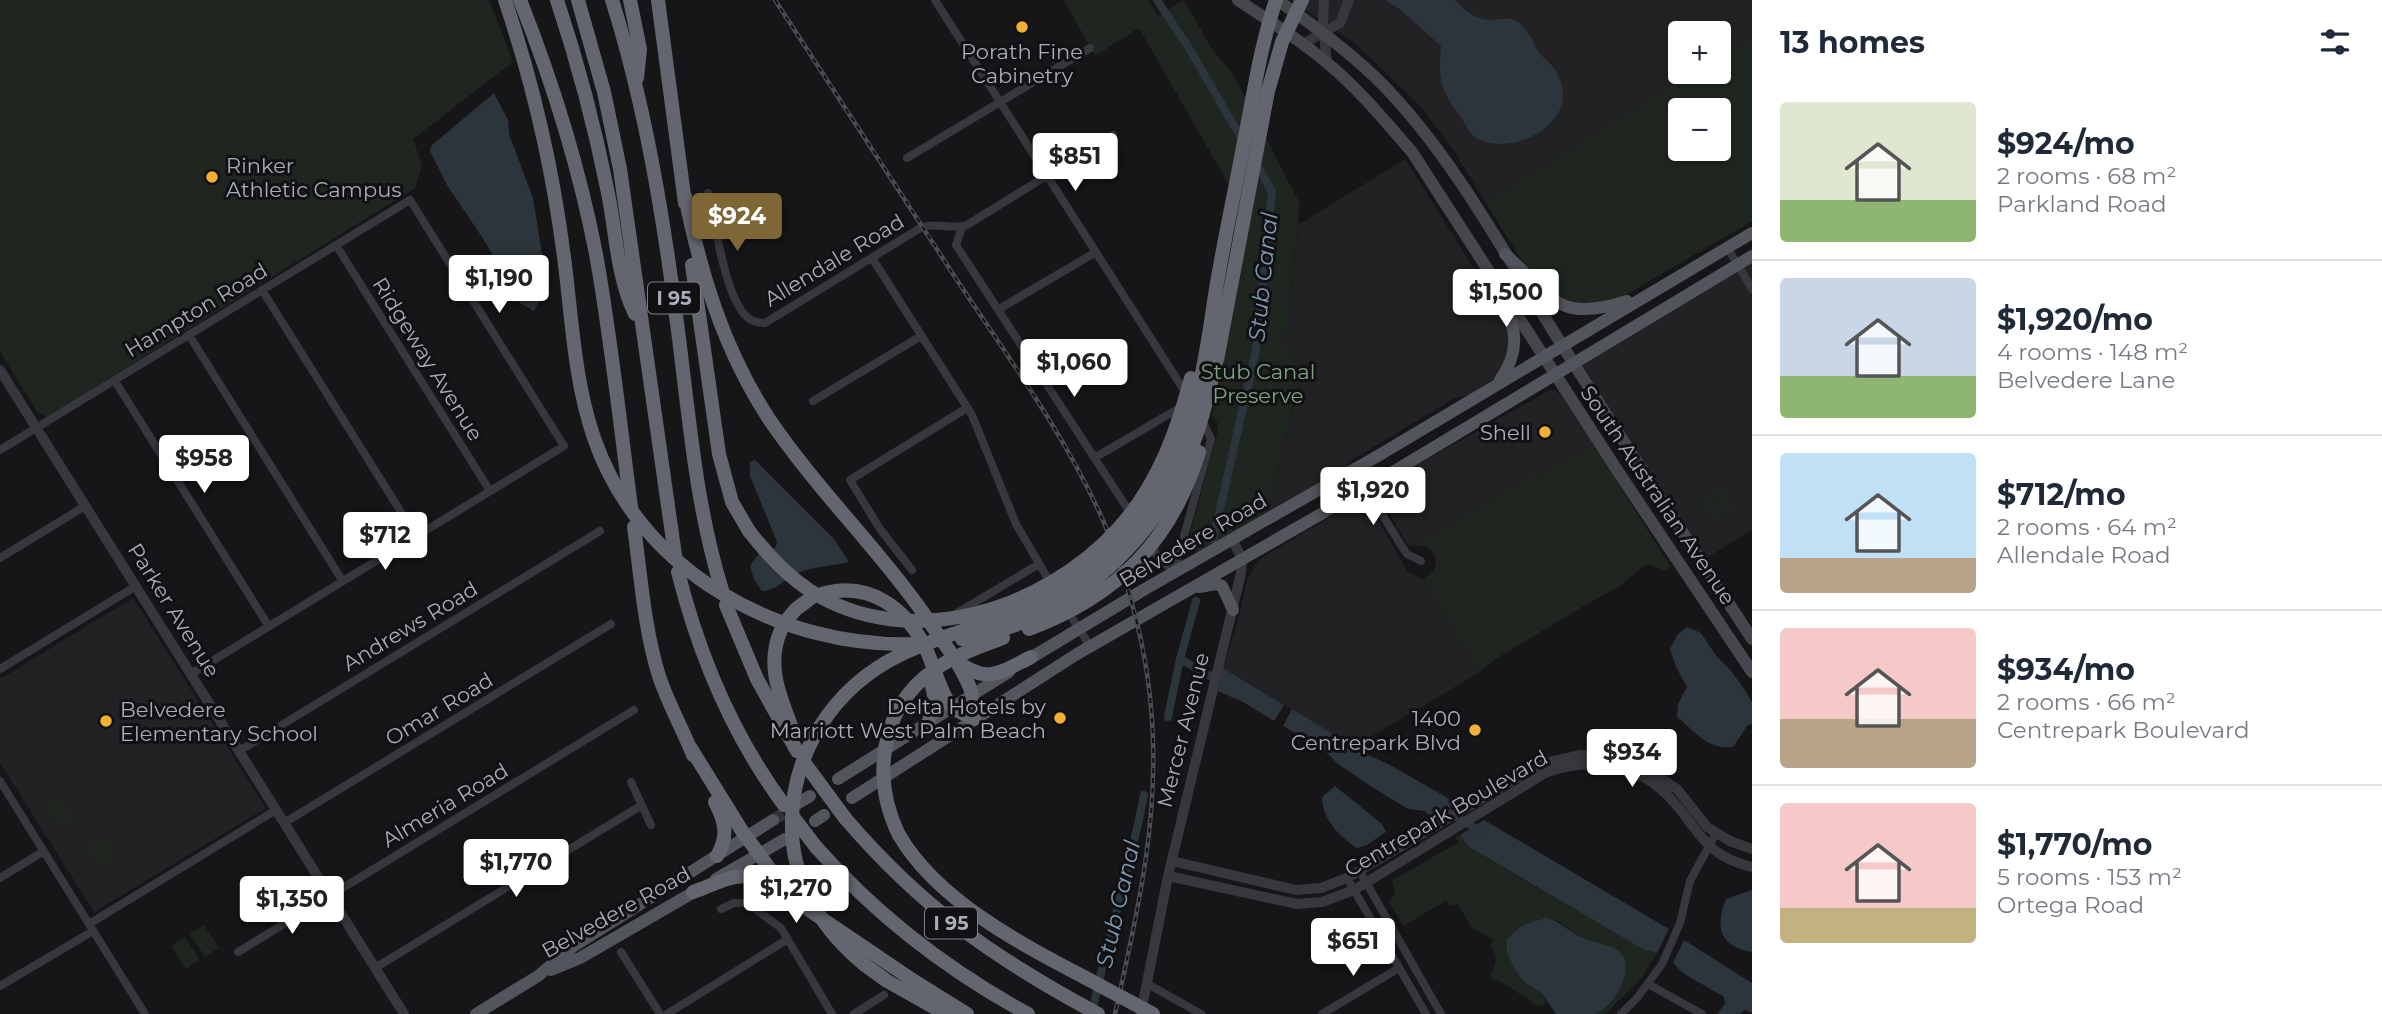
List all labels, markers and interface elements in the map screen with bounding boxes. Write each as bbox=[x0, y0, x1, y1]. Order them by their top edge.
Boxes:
marker: Porath Fine Cabinetry bbox=[1014, 19, 1030, 35]
map controls bbox=[1668, 21, 1731, 161]
button: + bbox=[1668, 21, 1731, 84]
icon: filters bbox=[2316, 23, 2354, 61]
text: 13 homes bbox=[1780, 24, 1925, 61]
place label: Porath Fine Cabinetry bbox=[961, 39, 1083, 88]
button: − bbox=[1668, 98, 1731, 161]
text: $924/mo bbox=[1997, 125, 2135, 162]
icon: home bbox=[1836, 130, 1920, 214]
pin: $851 bbox=[1034, 134, 1116, 193]
text: $851 bbox=[1049, 142, 1101, 170]
place label: Rinker Athletic Campus bbox=[226, 153, 402, 202]
text: 2 rooms · 68 m² bbox=[1997, 162, 2176, 190]
marker: Rinker Athletic Campus bbox=[204, 169, 220, 185]
text: Parkland Road bbox=[1997, 190, 2167, 218]
pin: $924 bbox=[696, 194, 778, 253]
text: $924 bbox=[708, 202, 766, 230]
street label: Allendale Road bbox=[760, 208, 908, 312]
water label: Stub Canal bbox=[1242, 210, 1284, 343]
pin: $1,190 bbox=[442, 256, 556, 315]
street label: Hampton Road bbox=[120, 258, 272, 362]
text: $1,190 bbox=[465, 264, 533, 292]
pin: $1,500 bbox=[1449, 270, 1563, 329]
street label: Ridgeway Avenue bbox=[368, 273, 488, 445]
text: $1,500 bbox=[1469, 278, 1543, 306]
road number: I 95 bbox=[648, 282, 700, 314]
text: $1,920/mo bbox=[1997, 301, 2153, 338]
icon: home bbox=[1836, 306, 1920, 390]
text: 4 rooms · 148 m² bbox=[1997, 338, 2188, 366]
pin: $1,060 bbox=[1017, 340, 1131, 399]
text: $1,060 bbox=[1036, 348, 1112, 376]
park label: Stub Canal Preserve bbox=[1201, 359, 1315, 408]
text: Belvedere Lane bbox=[1997, 366, 2175, 394]
street label: South Australian Avenue bbox=[1575, 381, 1741, 609]
place label: Shell bbox=[1480, 420, 1531, 445]
marker: Shell bbox=[1537, 424, 1553, 440]
pin: $958 bbox=[163, 435, 245, 495]
text: $958 bbox=[175, 444, 233, 472]
pin: $1,920 bbox=[1316, 468, 1430, 527]
text: $1,920 bbox=[1336, 476, 1410, 504]
text: $712/mo bbox=[1997, 476, 2126, 513]
icon: home bbox=[1836, 481, 1920, 565]
street label: Belvedere Road bbox=[1115, 488, 1271, 592]
pin: $712 bbox=[344, 512, 426, 572]
text: 2 rooms · 64 m² bbox=[1997, 513, 2177, 541]
text: $712 bbox=[359, 521, 411, 549]
street label: Parker Avenue bbox=[123, 538, 225, 682]
text: Allendale Road bbox=[1997, 541, 2171, 569]
street label: Andrews Road bbox=[338, 576, 482, 676]
street label: Mercer Avenue bbox=[1152, 650, 1214, 810]
text: $934/mo bbox=[1997, 651, 2135, 688]
icon: home bbox=[1836, 656, 1920, 740]
street label: Omar Road bbox=[381, 667, 497, 751]
text: 2 rooms · 66 m² bbox=[1997, 688, 2176, 716]
place label: Delta Hotels by Marriott West Palm Beach bbox=[770, 694, 1047, 743]
place label: Belvedere Elementary School bbox=[120, 697, 318, 746]
place label: 1400 Centrepark Blvd bbox=[1291, 706, 1461, 755]
marker: Delta Hotels by Marriott West Palm Beach bbox=[1052, 710, 1068, 726]
marker: Belvedere Elementary School bbox=[98, 713, 114, 729]
text: Centrepark Boulevard bbox=[1997, 716, 2249, 744]
marker: 1400 Centrepark Blvd bbox=[1467, 722, 1483, 738]
pin: $934 bbox=[1591, 730, 1673, 789]
text: $934 bbox=[1603, 738, 1661, 766]
street label: Centrepark Boulevard bbox=[1340, 745, 1552, 881]
street label: Almeria Road bbox=[378, 758, 512, 852]
text: $1,770/mo bbox=[1997, 826, 2152, 863]
icon: home bbox=[1836, 831, 1920, 915]
water label: Stub Canal bbox=[1090, 837, 1146, 970]
pin: $1,770 bbox=[459, 839, 573, 899]
text: $1,770 bbox=[480, 848, 552, 876]
street label: Belvedere Road bbox=[537, 861, 695, 963]
text: 5 rooms · 153 m² bbox=[1997, 863, 2182, 891]
pin: $1,270 bbox=[739, 866, 853, 925]
text: $1,270 bbox=[760, 874, 832, 902]
pin: $1,350 bbox=[235, 876, 349, 936]
text: $1,350 bbox=[256, 885, 328, 913]
text: Ortega Road bbox=[1997, 891, 2144, 919]
road number: I 95 bbox=[925, 908, 977, 939]
pin: $651 bbox=[1312, 918, 1394, 978]
text: $651 bbox=[1327, 927, 1379, 955]

